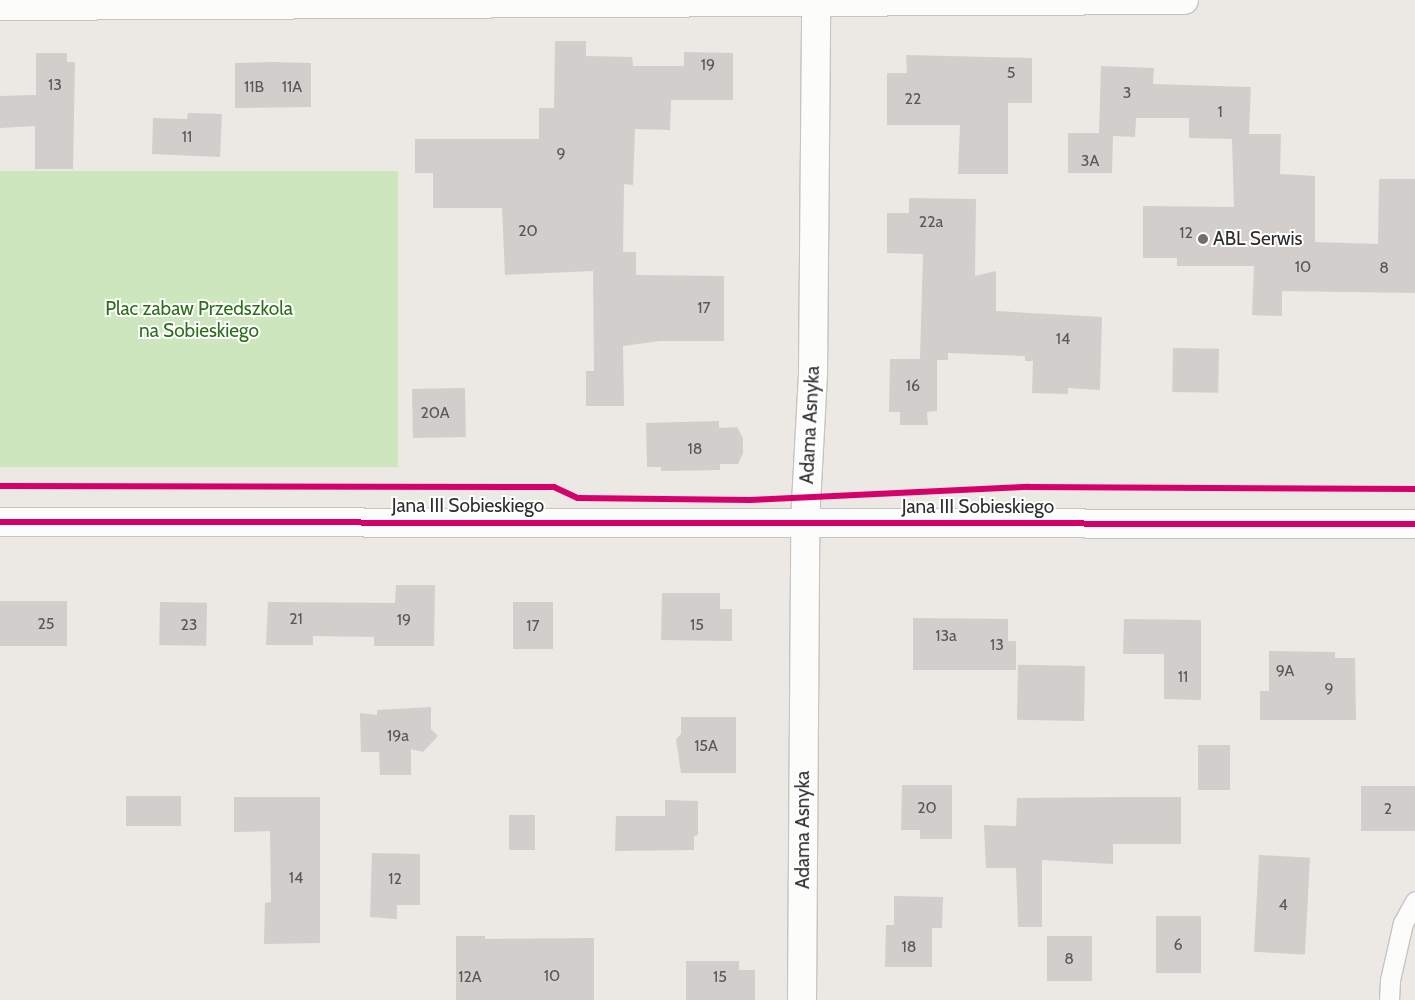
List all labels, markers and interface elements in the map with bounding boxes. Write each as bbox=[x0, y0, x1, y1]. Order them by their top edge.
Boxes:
house number: 19 bbox=[701, 55, 715, 75]
house number: 5 bbox=[1007, 63, 1015, 83]
house number: 13 bbox=[48, 75, 62, 95]
house number: 11B bbox=[244, 77, 264, 97]
house number: 11A bbox=[282, 77, 302, 97]
house number: 3 bbox=[1123, 83, 1131, 103]
house number: 22 bbox=[905, 89, 921, 109]
house number: 1 bbox=[1217, 102, 1223, 122]
house number: 11 bbox=[182, 127, 192, 147]
house number: 9 bbox=[556, 144, 566, 164]
house number: 3A bbox=[1081, 151, 1099, 171]
house number: 22a bbox=[919, 212, 943, 232]
house number: 20 bbox=[518, 221, 538, 241]
house number: 12 bbox=[1179, 223, 1193, 243]
place label: ABL Serwis bbox=[1213, 228, 1302, 250]
marker: ABL Serwis bbox=[1197, 233, 1209, 245]
house number: 10 bbox=[1295, 257, 1311, 277]
house number: 8 bbox=[1379, 258, 1389, 278]
park label: Plac zabaw Przedszkola na Sobieskiego bbox=[105, 298, 293, 342]
house number: 17 bbox=[697, 298, 711, 318]
house number: 14 bbox=[1056, 329, 1070, 349]
street label: Adama Asnyka bbox=[796, 365, 824, 485]
house number: 16 bbox=[906, 376, 920, 396]
house number: 20A bbox=[420, 403, 450, 423]
house number: 18 bbox=[688, 439, 702, 459]
street label: Jana III Sobieskiego bbox=[392, 495, 544, 517]
street label: Jana III Sobieskiego bbox=[902, 496, 1054, 518]
house number: 21 bbox=[289, 609, 303, 629]
house number: 19 bbox=[397, 610, 411, 630]
house number: 25 bbox=[37, 614, 55, 634]
house number: 23 bbox=[180, 615, 198, 635]
house number: 15 bbox=[690, 615, 704, 635]
house number: 17 bbox=[526, 616, 540, 636]
house number: 13a bbox=[935, 626, 957, 646]
house number: 13 bbox=[990, 635, 1004, 655]
house number: 9A bbox=[1276, 661, 1294, 681]
house number: 11 bbox=[1178, 667, 1188, 687]
house number: 9 bbox=[1324, 679, 1334, 699]
house number: 19a bbox=[387, 726, 409, 746]
house number: 15A bbox=[694, 736, 718, 756]
street label: Adama Asnyka bbox=[792, 771, 814, 889]
house number: 20 bbox=[917, 798, 937, 818]
house number: 2 bbox=[1384, 799, 1392, 819]
house number: 14 bbox=[289, 868, 303, 888]
house number: 12 bbox=[388, 869, 402, 889]
house number: 4 bbox=[1278, 895, 1288, 915]
house number: 6 bbox=[1173, 935, 1183, 955]
house number: 18 bbox=[902, 937, 916, 957]
house number: 8 bbox=[1064, 949, 1074, 969]
house number: 10 bbox=[544, 966, 560, 986]
house number: 12A bbox=[458, 967, 482, 987]
house number: 15 bbox=[713, 967, 727, 987]

